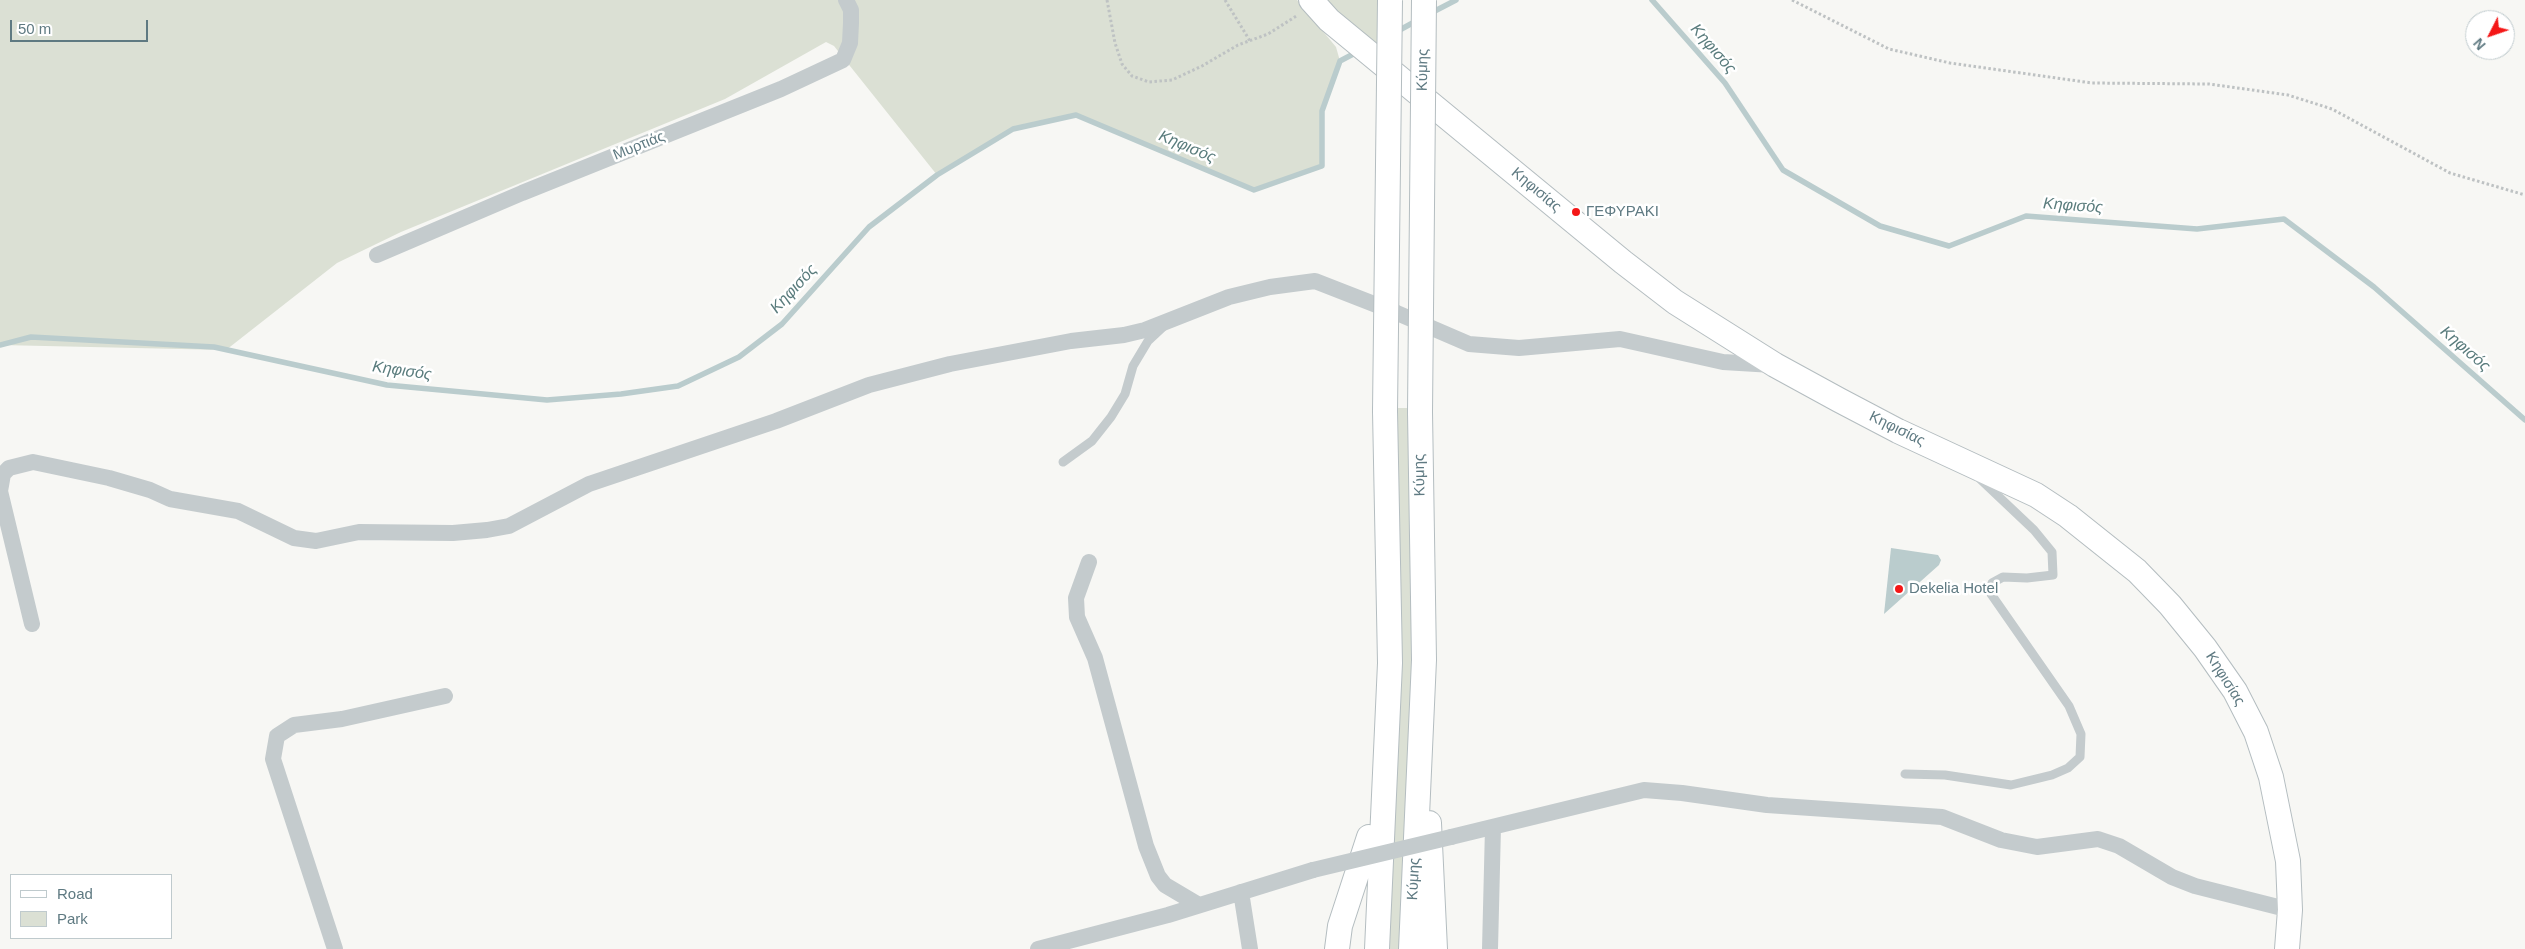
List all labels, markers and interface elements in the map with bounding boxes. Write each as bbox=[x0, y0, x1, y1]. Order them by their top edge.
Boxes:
scale bar bbox=[12, 10, 150, 42]
north arrow bbox=[2465, 10, 2515, 60]
text: 50 m bbox=[18, 20, 51, 37]
water label: Κηφισός bbox=[1686, 20, 1740, 78]
text: N bbox=[2470, 35, 2489, 53]
street label: Κύμης bbox=[1414, 49, 1432, 91]
water label: Κηφισός bbox=[1156, 126, 1218, 168]
street label: Μυρτιάς bbox=[611, 128, 667, 164]
street label: Κηφισίας bbox=[1507, 164, 1565, 216]
water label: Κηφισός bbox=[2042, 194, 2104, 218]
place label: ΓΕΦΥΡΑΚΙ bbox=[1586, 203, 1659, 221]
marker: ΓΕΦΥΡΑΚΙ bbox=[1570, 206, 1582, 218]
water label: Κηφισός bbox=[767, 261, 821, 317]
water label: Κηφισός bbox=[2436, 322, 2494, 376]
water label: Κηφισός bbox=[371, 357, 433, 385]
street label: Κηφισίας bbox=[1866, 408, 1928, 450]
street label: Κύμης bbox=[1411, 454, 1429, 496]
place label: Dekelia Hotel bbox=[1909, 580, 1998, 598]
marker: Dekelia Hotel bbox=[1893, 583, 1905, 595]
street label: Κηφισίας bbox=[2201, 649, 2249, 709]
street label: Κύμης bbox=[1404, 857, 1424, 901]
legend bbox=[10, 874, 172, 939]
text: Road bbox=[57, 885, 93, 902]
text: Park bbox=[57, 910, 88, 927]

